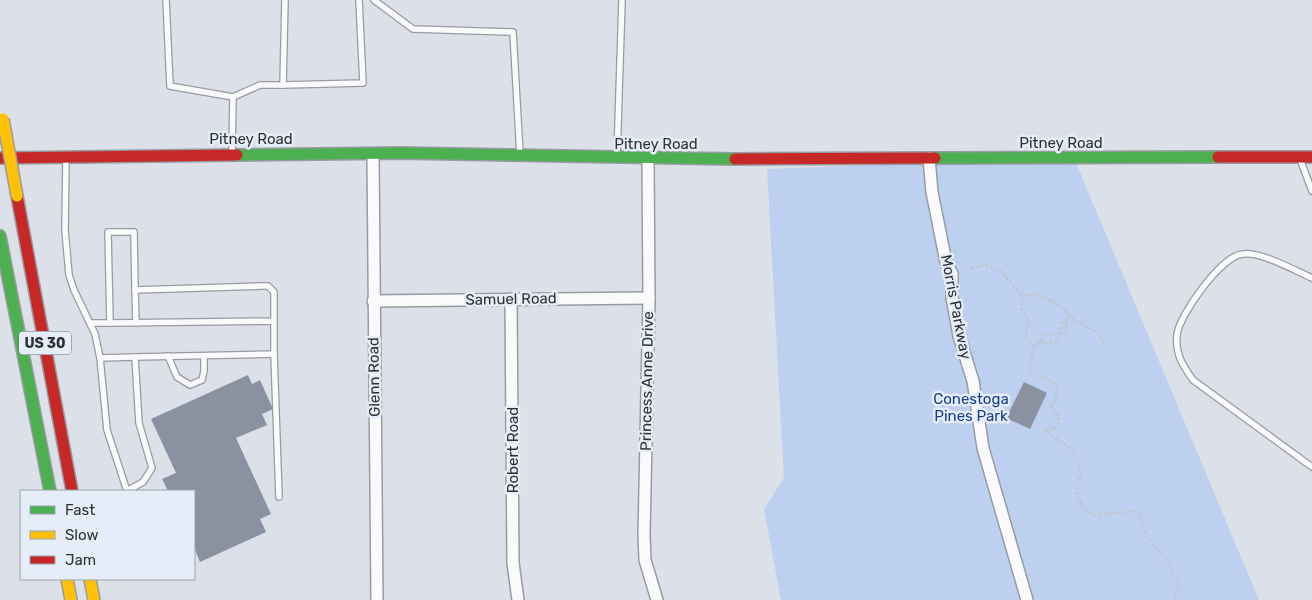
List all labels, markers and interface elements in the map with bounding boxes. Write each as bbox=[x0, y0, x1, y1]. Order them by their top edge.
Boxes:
street label: Pitney Road bbox=[209, 130, 293, 148]
street label: Pitney Road bbox=[1019, 134, 1103, 152]
street label: Pitney Road bbox=[614, 135, 698, 153]
street label: Morris Parkway bbox=[937, 253, 975, 361]
street label: Samuel Road bbox=[465, 289, 557, 309]
street label: Princess Anne Drive bbox=[637, 311, 657, 451]
road number: US 30 bbox=[19, 332, 71, 354]
street label: Glenn Road bbox=[364, 337, 384, 417]
park label: Conestoga Pines Park bbox=[933, 390, 1009, 425]
street label: Robert Road bbox=[504, 407, 522, 493]
legend bbox=[20, 490, 195, 580]
text: Fast bbox=[65, 501, 95, 519]
text: Slow bbox=[65, 526, 98, 544]
text: Jam bbox=[65, 551, 96, 569]

